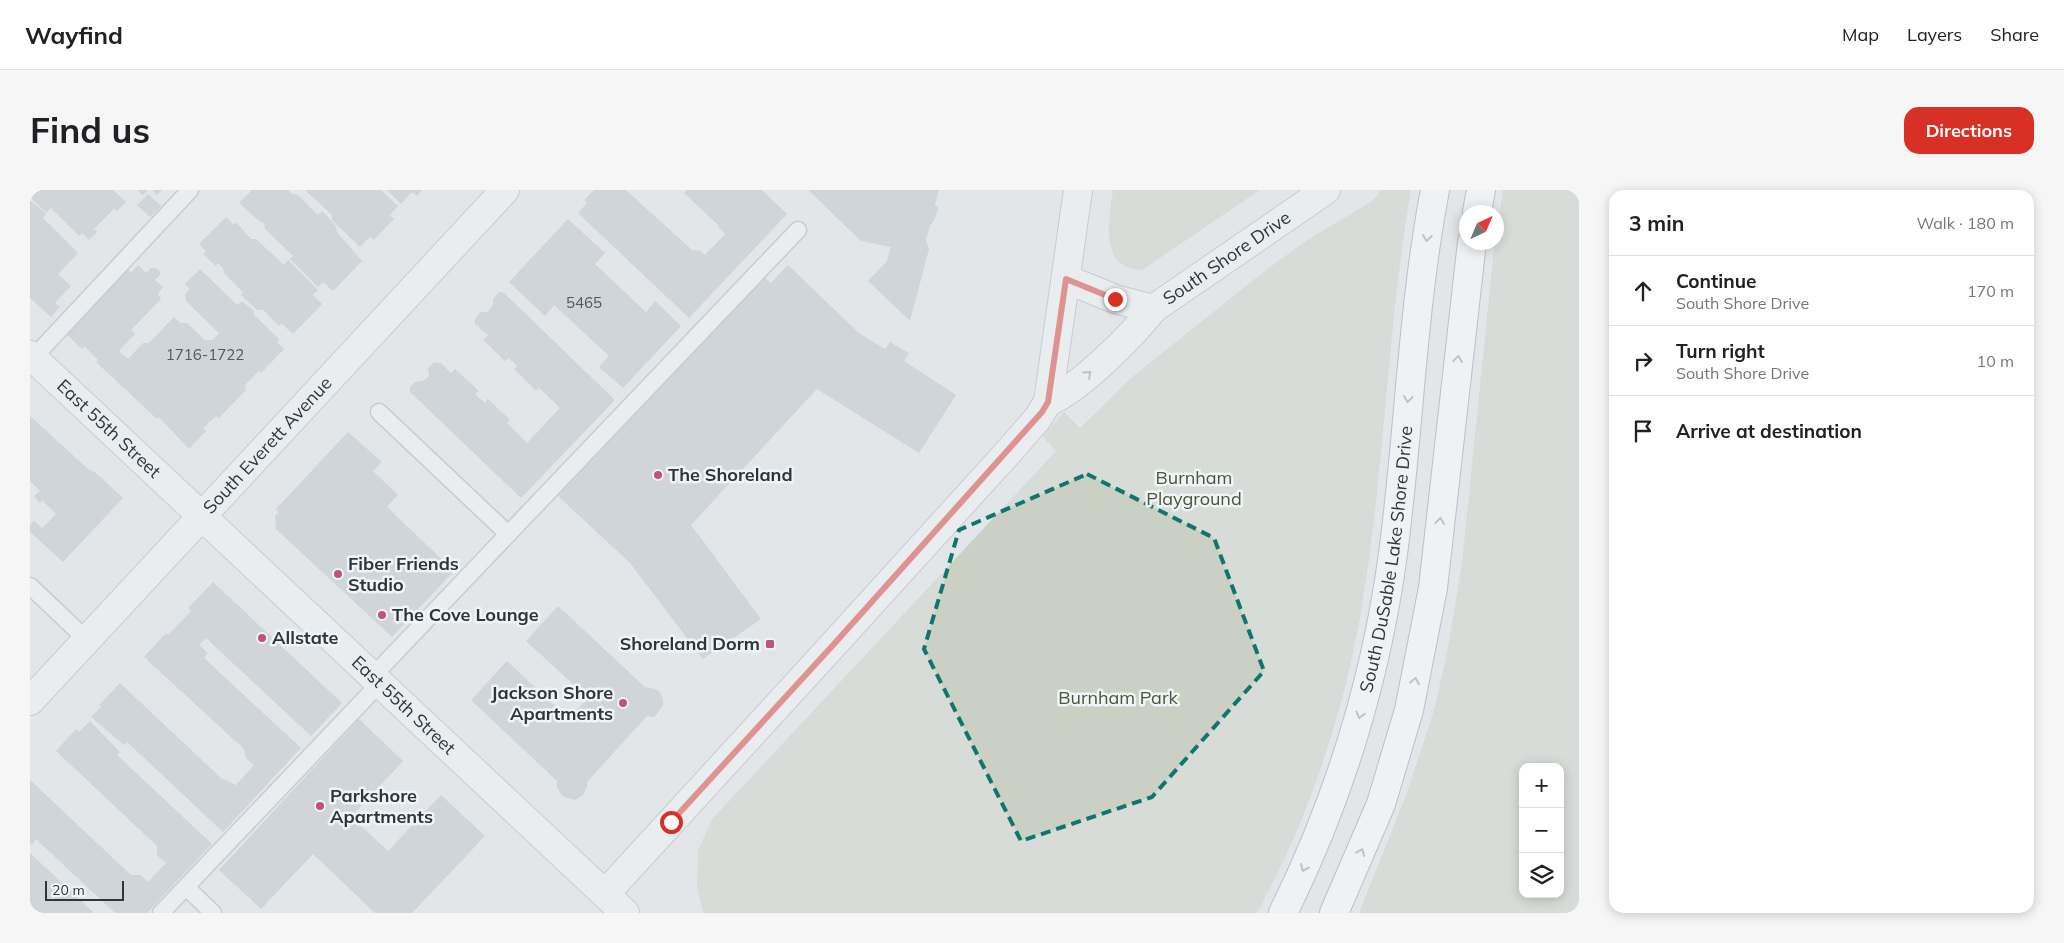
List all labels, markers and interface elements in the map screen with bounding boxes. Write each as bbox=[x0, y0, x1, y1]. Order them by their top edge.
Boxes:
text: Wayfind bbox=[25, 20, 123, 50]
text: Map bbox=[1842, 23, 1879, 46]
text: Layers bbox=[1907, 23, 1962, 46]
text: Share bbox=[1990, 23, 2039, 46]
button: Directions bbox=[1904, 107, 2034, 154]
text: Find us bbox=[30, 108, 150, 152]
north arrow bbox=[1459, 205, 1504, 250]
street label: South Shore Drive bbox=[1158, 206, 1295, 310]
text: 3 min bbox=[1629, 210, 1684, 236]
text: Walk · 180 m bbox=[1916, 213, 2014, 233]
one-way arrow bbox=[1422, 234, 1433, 242]
text: Continue bbox=[1676, 269, 1756, 293]
icon: ahead bbox=[1629, 277, 1657, 305]
text: 170 m bbox=[1967, 281, 2014, 301]
route end bbox=[1104, 288, 1127, 311]
house number: 5465 bbox=[566, 293, 602, 312]
text: South Shore Drive bbox=[1676, 293, 1809, 313]
text: Turn right bbox=[1676, 339, 1765, 363]
house number: 1716-1722 bbox=[166, 345, 244, 364]
icon: right bbox=[1629, 347, 1657, 375]
text: 10 m bbox=[1977, 351, 2014, 371]
one-way arrow bbox=[1452, 355, 1463, 363]
text: South Shore Drive bbox=[1676, 363, 1809, 383]
one-way arrow bbox=[1083, 370, 1092, 379]
street label: South Everett Avenue bbox=[198, 372, 337, 518]
street label: East 55th Street bbox=[52, 374, 166, 483]
one-way arrow bbox=[1403, 396, 1414, 404]
icon: arrive bbox=[1629, 417, 1657, 445]
text: Arrive at destination bbox=[1676, 419, 1862, 443]
street label: South DuSable Lake Shore Drive bbox=[1354, 425, 1417, 695]
place label: The Shoreland bbox=[668, 463, 793, 486]
park label: Burnham Playground bbox=[1146, 466, 1242, 510]
marker: The Shoreland bbox=[652, 469, 664, 481]
one-way arrow bbox=[1434, 517, 1445, 525]
place label: Fiber Friends Studio bbox=[348, 552, 459, 596]
marker: Fiber Friends Studio bbox=[332, 568, 344, 580]
place label: The Cove Lounge bbox=[392, 603, 539, 626]
marker: The Cove Lounge bbox=[376, 609, 388, 621]
place label: Allstate bbox=[272, 626, 339, 649]
marker: Allstate bbox=[256, 632, 268, 644]
place label: Shoreland Dorm bbox=[620, 632, 760, 655]
marker: Shoreland Dorm bbox=[764, 638, 776, 650]
street label: East 55th Street bbox=[347, 651, 461, 759]
one-way arrow bbox=[1409, 677, 1420, 686]
place label: Jackson Shore Apartments bbox=[491, 681, 613, 725]
park label: Burnham Park bbox=[1058, 686, 1178, 709]
marker: Jackson Shore Apartments bbox=[617, 697, 629, 709]
one-way arrow bbox=[1355, 711, 1365, 719]
map controls bbox=[1519, 763, 1564, 898]
button: + bbox=[1519, 763, 1564, 808]
place label: Parkshore Apartments bbox=[330, 784, 433, 828]
marker: Parkshore Apartments bbox=[314, 800, 326, 812]
button: − bbox=[1519, 808, 1564, 853]
route start bbox=[660, 811, 683, 834]
one-way arrow bbox=[1355, 849, 1365, 857]
button: layers bbox=[1519, 853, 1564, 898]
one-way arrow bbox=[1300, 863, 1311, 872]
scale bar bbox=[45, 878, 124, 901]
text: 20 m bbox=[52, 881, 85, 899]

